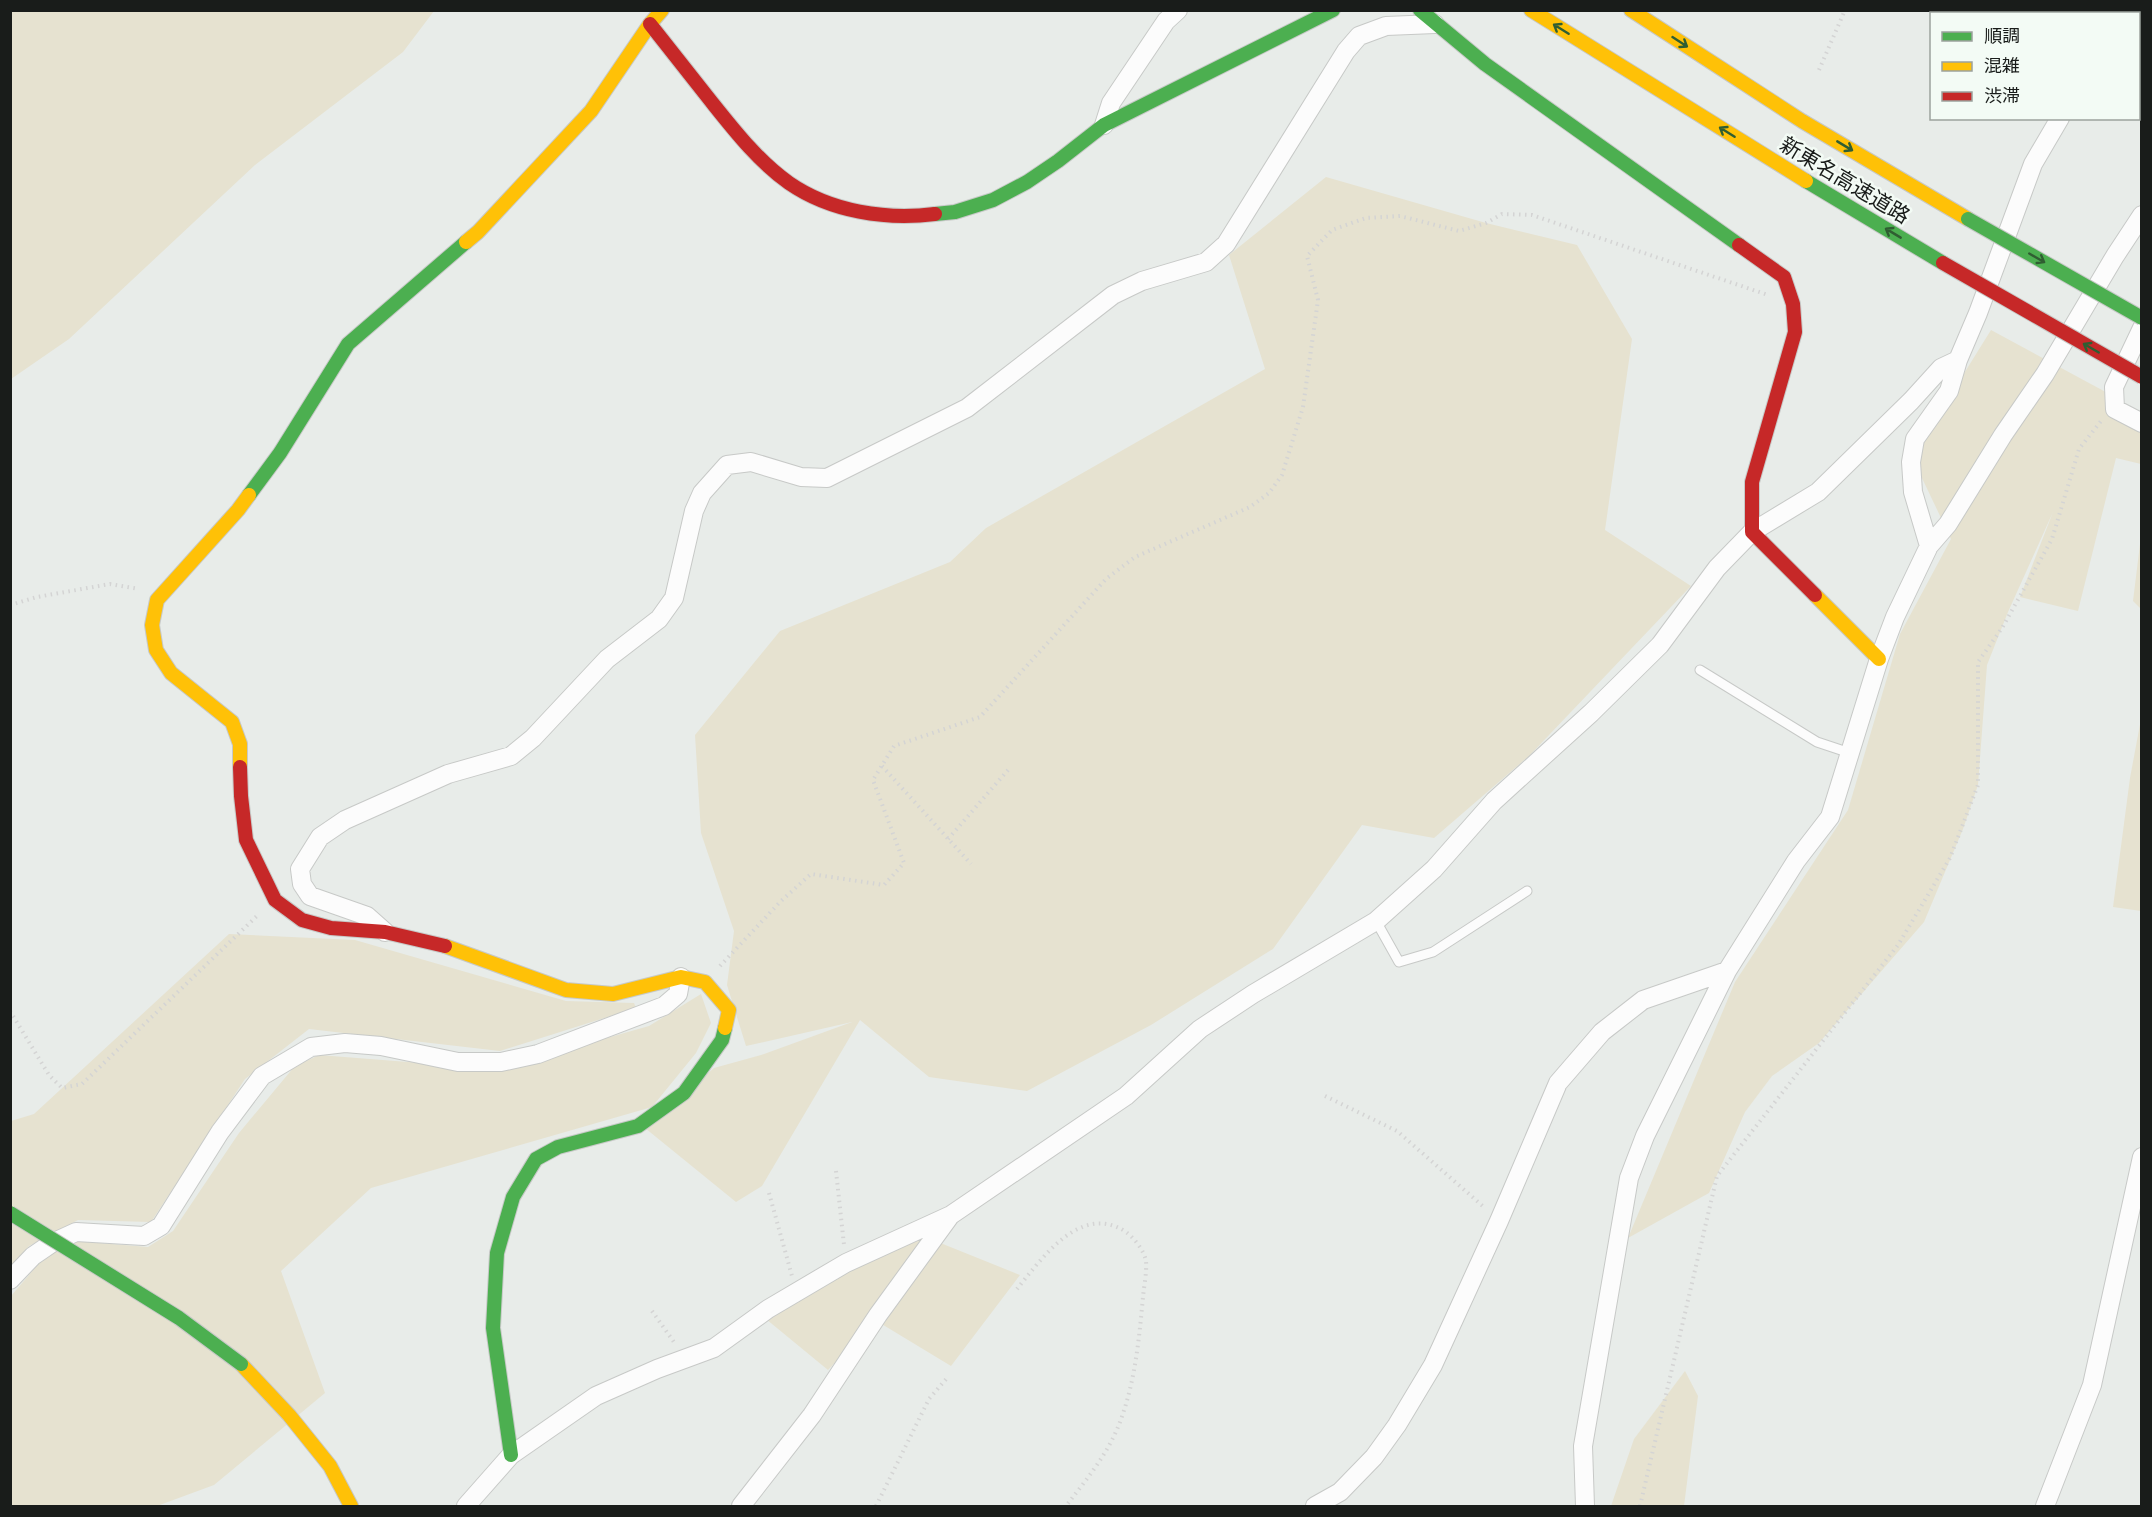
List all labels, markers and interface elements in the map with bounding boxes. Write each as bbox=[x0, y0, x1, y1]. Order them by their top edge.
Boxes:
legend bbox=[1930, 12, 2140, 120]
one-way arrow bbox=[1553, 23, 1570, 35]
text: 順調 bbox=[1984, 25, 2020, 46]
one-way arrow bbox=[1672, 36, 1689, 49]
text: 混雑 bbox=[1984, 55, 2020, 76]
text: 渋滞 bbox=[1984, 85, 2020, 106]
one-way arrow bbox=[1718, 126, 1735, 139]
street label: 新東名高速道路 bbox=[1776, 131, 1914, 229]
one-way arrow bbox=[1836, 141, 1853, 153]
one-way arrow bbox=[1885, 227, 1902, 239]
one-way arrow bbox=[2028, 252, 2045, 264]
one-way arrow bbox=[2083, 342, 2100, 354]

